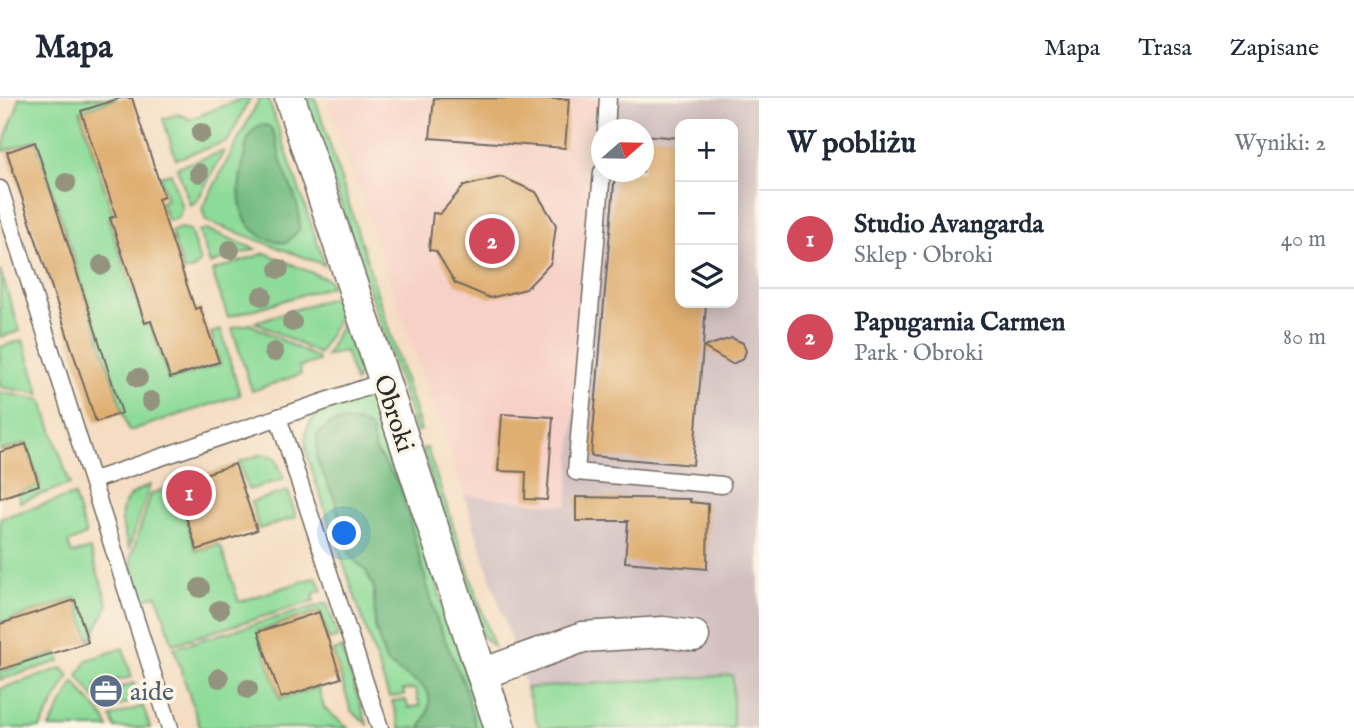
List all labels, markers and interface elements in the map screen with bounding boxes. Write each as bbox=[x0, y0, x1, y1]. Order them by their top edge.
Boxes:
text: Mapa bbox=[35, 27, 112, 69]
text: Mapa bbox=[1044, 33, 1100, 64]
text: Trasa bbox=[1138, 33, 1192, 64]
text: Zapisane bbox=[1230, 33, 1319, 64]
north arrow bbox=[591, 119, 654, 182]
map controls bbox=[675, 119, 738, 308]
button: + bbox=[675, 119, 738, 182]
text: W pobliżu bbox=[787, 125, 916, 163]
text: Wyniki: 2 bbox=[1234, 129, 1326, 158]
button: − bbox=[675, 182, 738, 245]
text: Studio Avangarda bbox=[854, 208, 1044, 241]
pin: 2 bbox=[469, 215, 515, 267]
text: 1 bbox=[806, 225, 814, 254]
text: 40 m bbox=[1281, 225, 1326, 254]
text: Sklep · Obroki bbox=[854, 241, 993, 270]
button: layers bbox=[675, 245, 738, 308]
text: Papugarnia Carmen bbox=[854, 306, 1065, 339]
text: 2 bbox=[805, 323, 815, 352]
text: 80 m bbox=[1283, 323, 1326, 352]
text: Park · Obroki bbox=[854, 339, 983, 368]
street label: Obroki bbox=[366, 370, 422, 456]
pin: 1 bbox=[166, 467, 212, 519]
your location bbox=[327, 516, 361, 550]
office icon: aide bbox=[87, 672, 125, 710]
place label: aide bbox=[130, 676, 174, 709]

